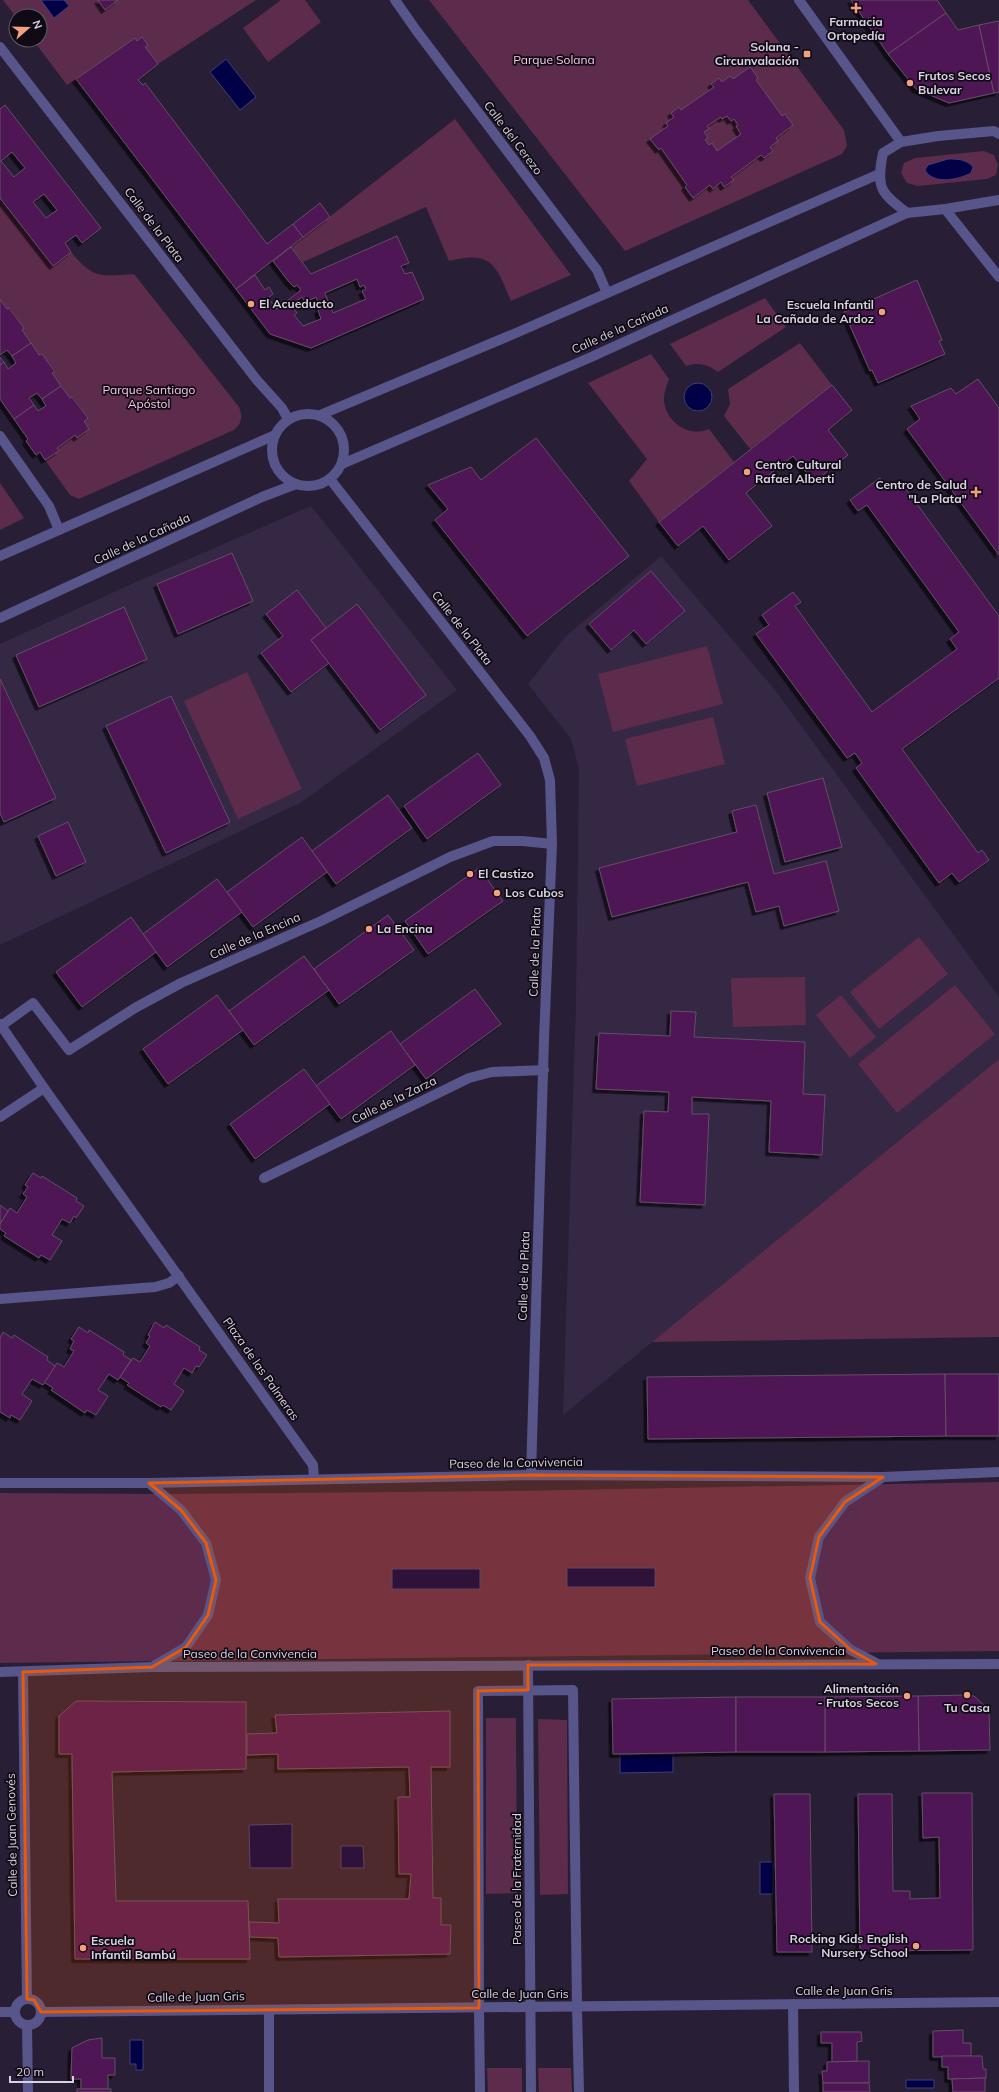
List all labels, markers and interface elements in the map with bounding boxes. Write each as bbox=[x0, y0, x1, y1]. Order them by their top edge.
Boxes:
marker: Farmacia Ortopedía bbox=[851, 3, 861, 13]
north arrow bbox=[8, 8, 48, 48]
place label: Farmacia Ortopedía bbox=[827, 14, 885, 43]
text: N bbox=[29, 18, 45, 31]
place label: Solana - Circunvalación bbox=[715, 39, 799, 68]
marker: Solana - Circunvalación bbox=[802, 49, 812, 59]
park label: Parque Solana bbox=[513, 52, 595, 67]
place label: Frutos Secos Bulevar bbox=[918, 68, 991, 97]
marker: Frutos Secos Bulevar bbox=[905, 78, 915, 88]
street label: Calle del Cerezo bbox=[481, 98, 546, 178]
street label: Calle de la Plata bbox=[121, 184, 187, 265]
place label: El Acueducto bbox=[259, 296, 334, 311]
place label: Escuela Infantil La Cañada de Ardoz bbox=[757, 297, 874, 326]
marker: El Acueducto bbox=[246, 299, 256, 309]
street label: Calle de la Cañada bbox=[569, 300, 671, 357]
marker: Escuela Infantil La Cañada de Ardoz bbox=[877, 307, 887, 317]
park label: Parque Santiago Apóstol bbox=[103, 382, 196, 411]
place label: Centro Cultural Rafael Alberti bbox=[755, 457, 841, 486]
marker: Centro Cultural Rafael Alberti bbox=[742, 467, 752, 477]
place label: Centro de Salud "La Plata" bbox=[876, 477, 967, 506]
marker: Centro de Salud "La Plata" bbox=[970, 486, 982, 498]
street label: Calle de la Cañada bbox=[91, 510, 192, 567]
street label: Calle de la Plata bbox=[429, 588, 496, 668]
place label: El Castizo bbox=[478, 866, 534, 881]
marker: El Castizo bbox=[465, 869, 475, 879]
place label: Los Cubos bbox=[505, 885, 564, 900]
marker: Los Cubos bbox=[492, 888, 502, 898]
street label: Calle de la Plata bbox=[525, 907, 544, 997]
street label: Calle de la Encina bbox=[207, 909, 302, 962]
place label: La Encina bbox=[377, 921, 433, 936]
marker: La Encina bbox=[364, 924, 374, 934]
street label: Calle de la Zarza bbox=[349, 1073, 439, 1127]
street label: Calle de la Plata bbox=[514, 1231, 533, 1321]
street label: Plaza de las Palmeras bbox=[220, 1314, 303, 1423]
street label: Paseo de la Convivencia bbox=[449, 1454, 583, 1471]
street label: Paseo de la Convivencia bbox=[711, 1643, 845, 1658]
street label: Paseo de la Convivencia bbox=[183, 1646, 317, 1661]
place label: Alimentación - Frutos Secos bbox=[818, 1681, 899, 1710]
marker: Tu Casa bbox=[962, 1690, 972, 1700]
marker: Alimentación - Frutos Secos bbox=[902, 1691, 912, 1701]
place label: Tu Casa bbox=[944, 1700, 990, 1715]
street label: Calle de Juan Genovés bbox=[3, 1773, 20, 1897]
street label: Paseo de la Fraternidad bbox=[509, 1813, 524, 1945]
place label: Rocking Kids English Nursery School bbox=[790, 1931, 908, 1960]
place label: Escuela Infantil Bambú bbox=[91, 1933, 176, 1962]
marker: Rocking Kids English Nursery School bbox=[911, 1941, 921, 1951]
marker: Escuela Infantil Bambú bbox=[78, 1943, 88, 1953]
street label: Calle de Juan Gris bbox=[795, 1983, 893, 1998]
street label: Calle de Juan Gris bbox=[471, 1986, 569, 2001]
street label: Calle de Juan Gris bbox=[147, 1988, 245, 2005]
scale bar bbox=[10, 2058, 73, 2084]
text: 20 m bbox=[16, 2064, 44, 2079]

